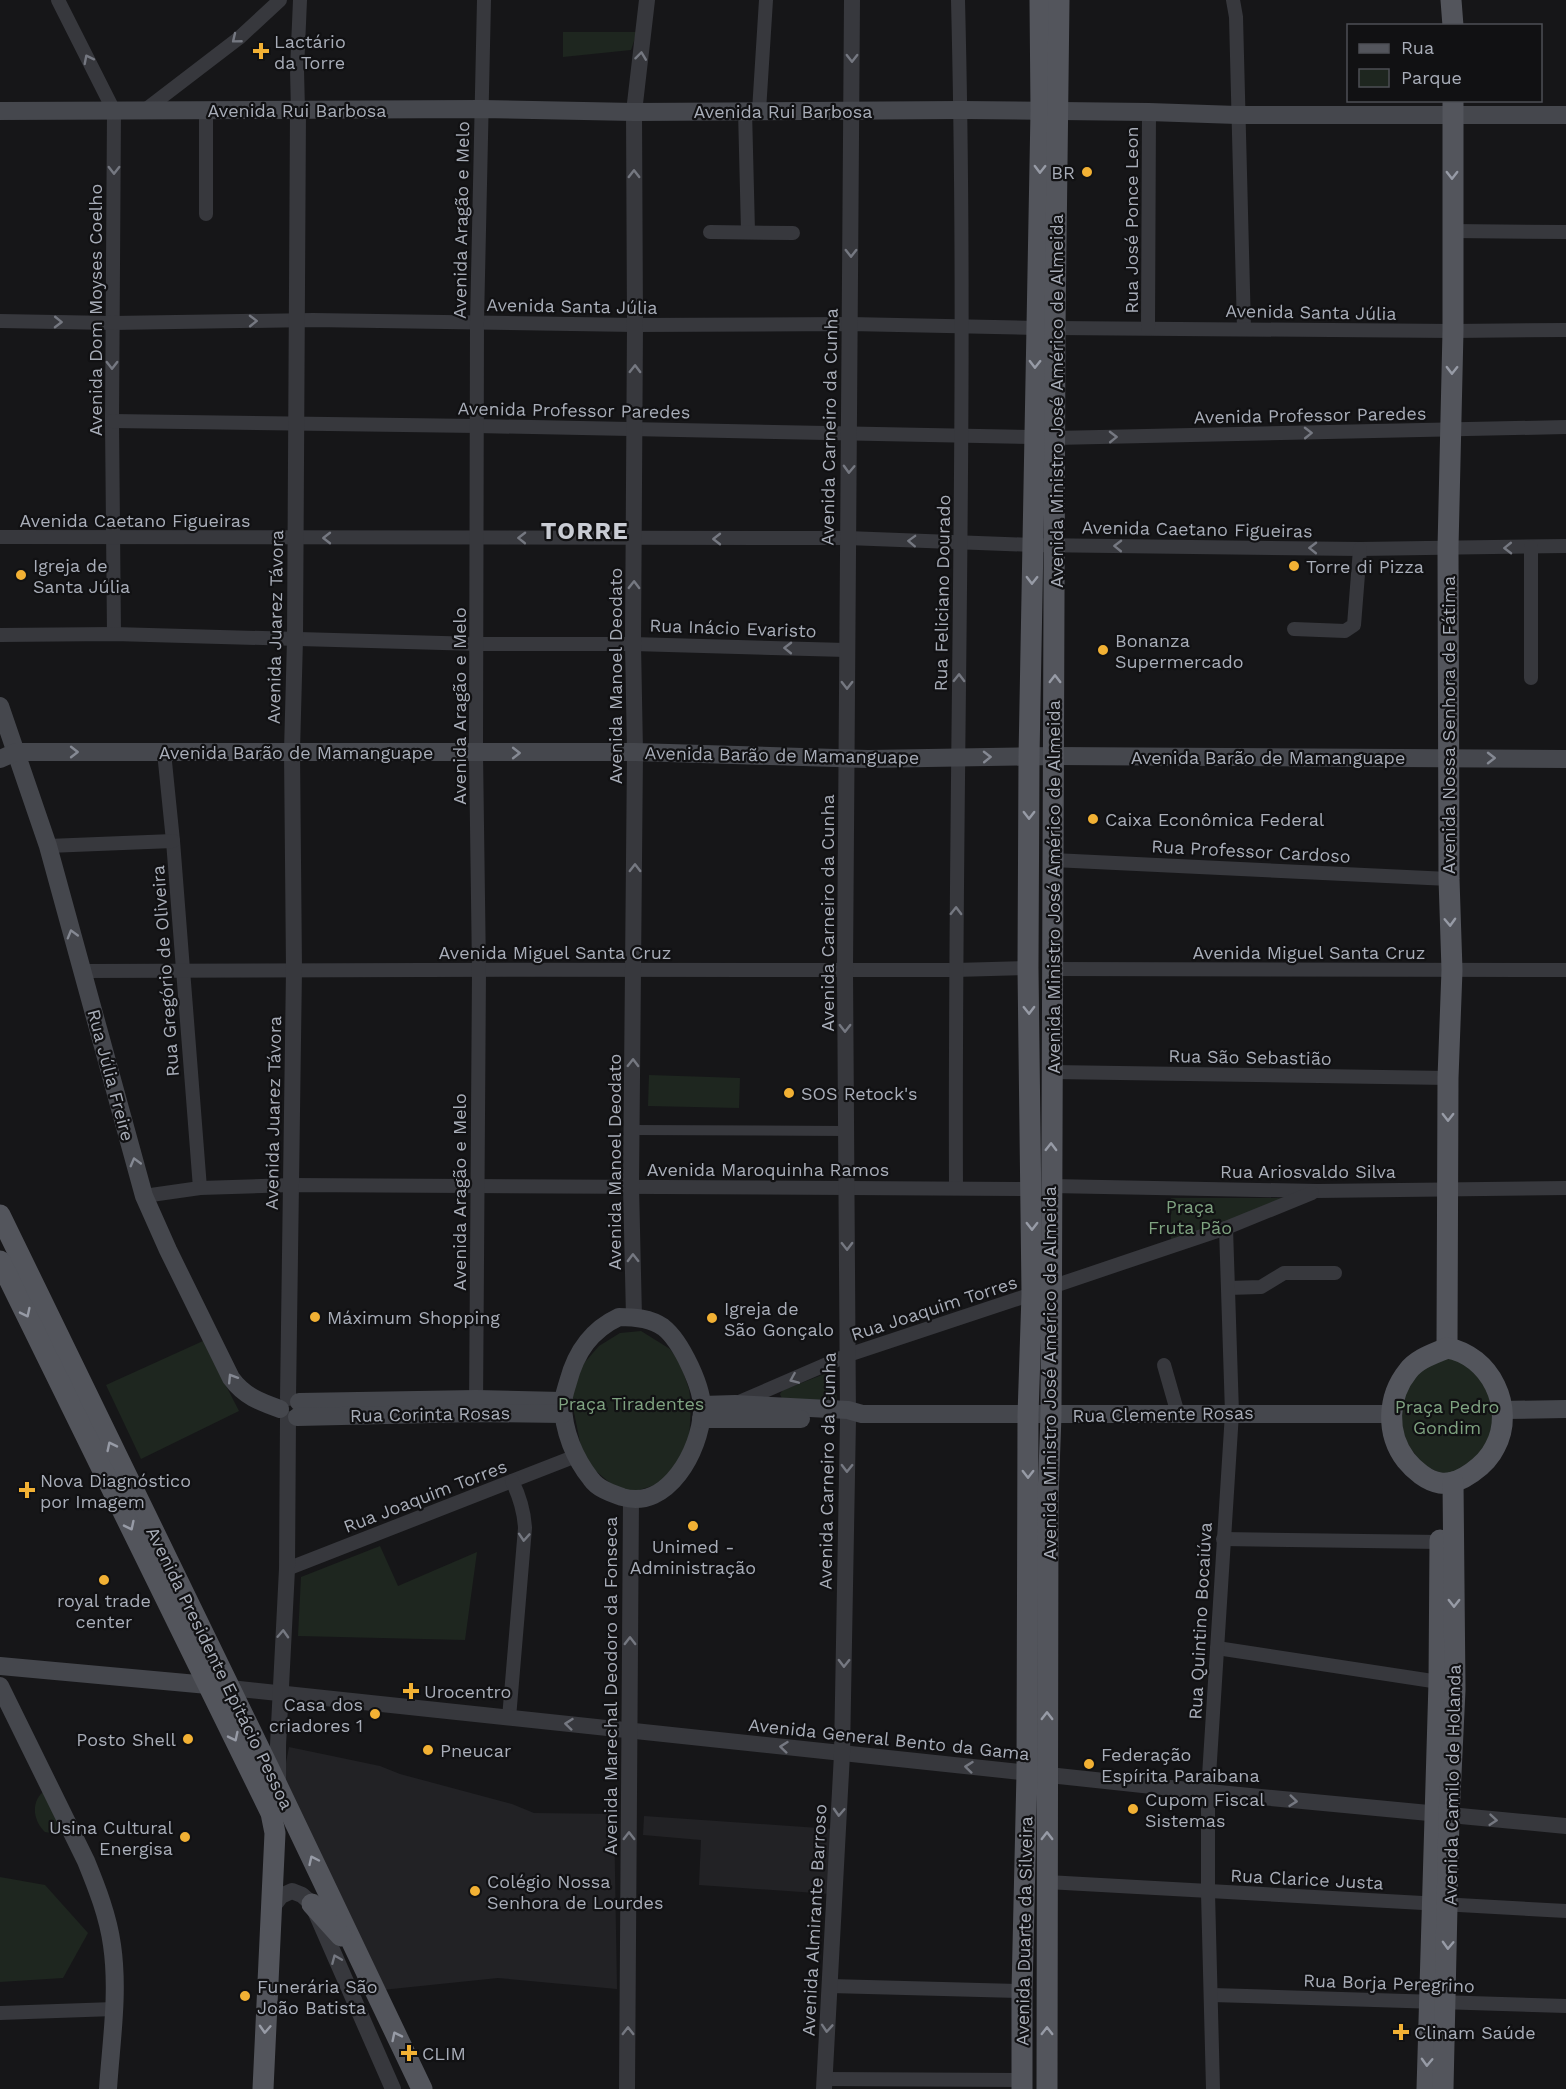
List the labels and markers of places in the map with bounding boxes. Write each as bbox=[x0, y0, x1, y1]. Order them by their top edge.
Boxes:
place label: Lactário da Torre bbox=[274, 31, 346, 73]
marker: Lactário da Torre bbox=[252, 42, 270, 60]
place label: BR bbox=[1051, 162, 1075, 183]
marker: BR bbox=[1080, 165, 1094, 179]
place label: Igreja de Santa Júlia bbox=[33, 555, 130, 597]
place label: Torre di Pizza bbox=[1306, 556, 1424, 577]
marker: Torre di Pizza bbox=[1287, 559, 1301, 573]
marker: Igreja de Santa Júlia bbox=[14, 568, 28, 582]
place label: Bonanza Supermercado bbox=[1115, 630, 1244, 672]
marker: Bonanza Supermercado bbox=[1096, 643, 1110, 657]
place label: Caixa Econômica Federal bbox=[1105, 809, 1325, 830]
marker: Caixa Econômica Federal bbox=[1086, 812, 1100, 826]
place label: SOS Retock's bbox=[801, 1083, 918, 1104]
marker: SOS Retock's bbox=[782, 1086, 796, 1100]
place label: Igreja de São Gonçalo bbox=[724, 1298, 834, 1340]
place label: Máximum Shopping bbox=[327, 1307, 500, 1328]
marker: Máximum Shopping bbox=[308, 1310, 322, 1324]
marker: Igreja de São Gonçalo bbox=[705, 1311, 719, 1325]
place label: Nova Diagnóstico por Imagem bbox=[40, 1470, 191, 1512]
marker: Nova Diagnóstico por Imagem bbox=[18, 1481, 36, 1499]
marker: Unimed - Administração bbox=[686, 1519, 700, 1533]
place label: Unimed - Administração bbox=[630, 1536, 756, 1578]
marker: royal trade center bbox=[97, 1573, 111, 1587]
place label: royal trade center bbox=[57, 1590, 151, 1632]
place label: Urocentro bbox=[424, 1681, 511, 1702]
marker: Urocentro bbox=[402, 1682, 420, 1700]
place label: Casa dos criadores 1 bbox=[269, 1694, 363, 1736]
marker: Casa dos criadores 1 bbox=[368, 1707, 382, 1721]
place label: Posto Shell bbox=[76, 1729, 176, 1750]
marker: Posto Shell bbox=[181, 1732, 195, 1746]
place label: Pneucar bbox=[440, 1740, 511, 1761]
marker: Pneucar bbox=[421, 1743, 435, 1757]
place label: Federação Espírita Paraibana bbox=[1101, 1744, 1260, 1786]
marker: Federação Espírita Paraibana bbox=[1082, 1757, 1096, 1771]
place label: Cupom Fiscal Sistemas bbox=[1145, 1789, 1265, 1831]
marker: Cupom Fiscal Sistemas bbox=[1126, 1802, 1140, 1816]
place label: Usina Cultural Energisa bbox=[49, 1817, 173, 1859]
marker: Usina Cultural Energisa bbox=[178, 1830, 192, 1844]
place label: Colégio Nossa Senhora de Lourdes bbox=[487, 1871, 663, 1913]
marker: Colégio Nossa Senhora de Lourdes bbox=[468, 1884, 482, 1898]
place label: Funerária São João Batista bbox=[257, 1976, 378, 2018]
marker: Funerária São João Batista bbox=[238, 1989, 252, 2003]
place label: Clinam Saúde bbox=[1414, 2022, 1536, 2043]
marker: Clinam Saúde bbox=[1392, 2023, 1410, 2041]
place label: CLIM bbox=[422, 2043, 466, 2064]
marker: CLIM bbox=[400, 2044, 418, 2062]

